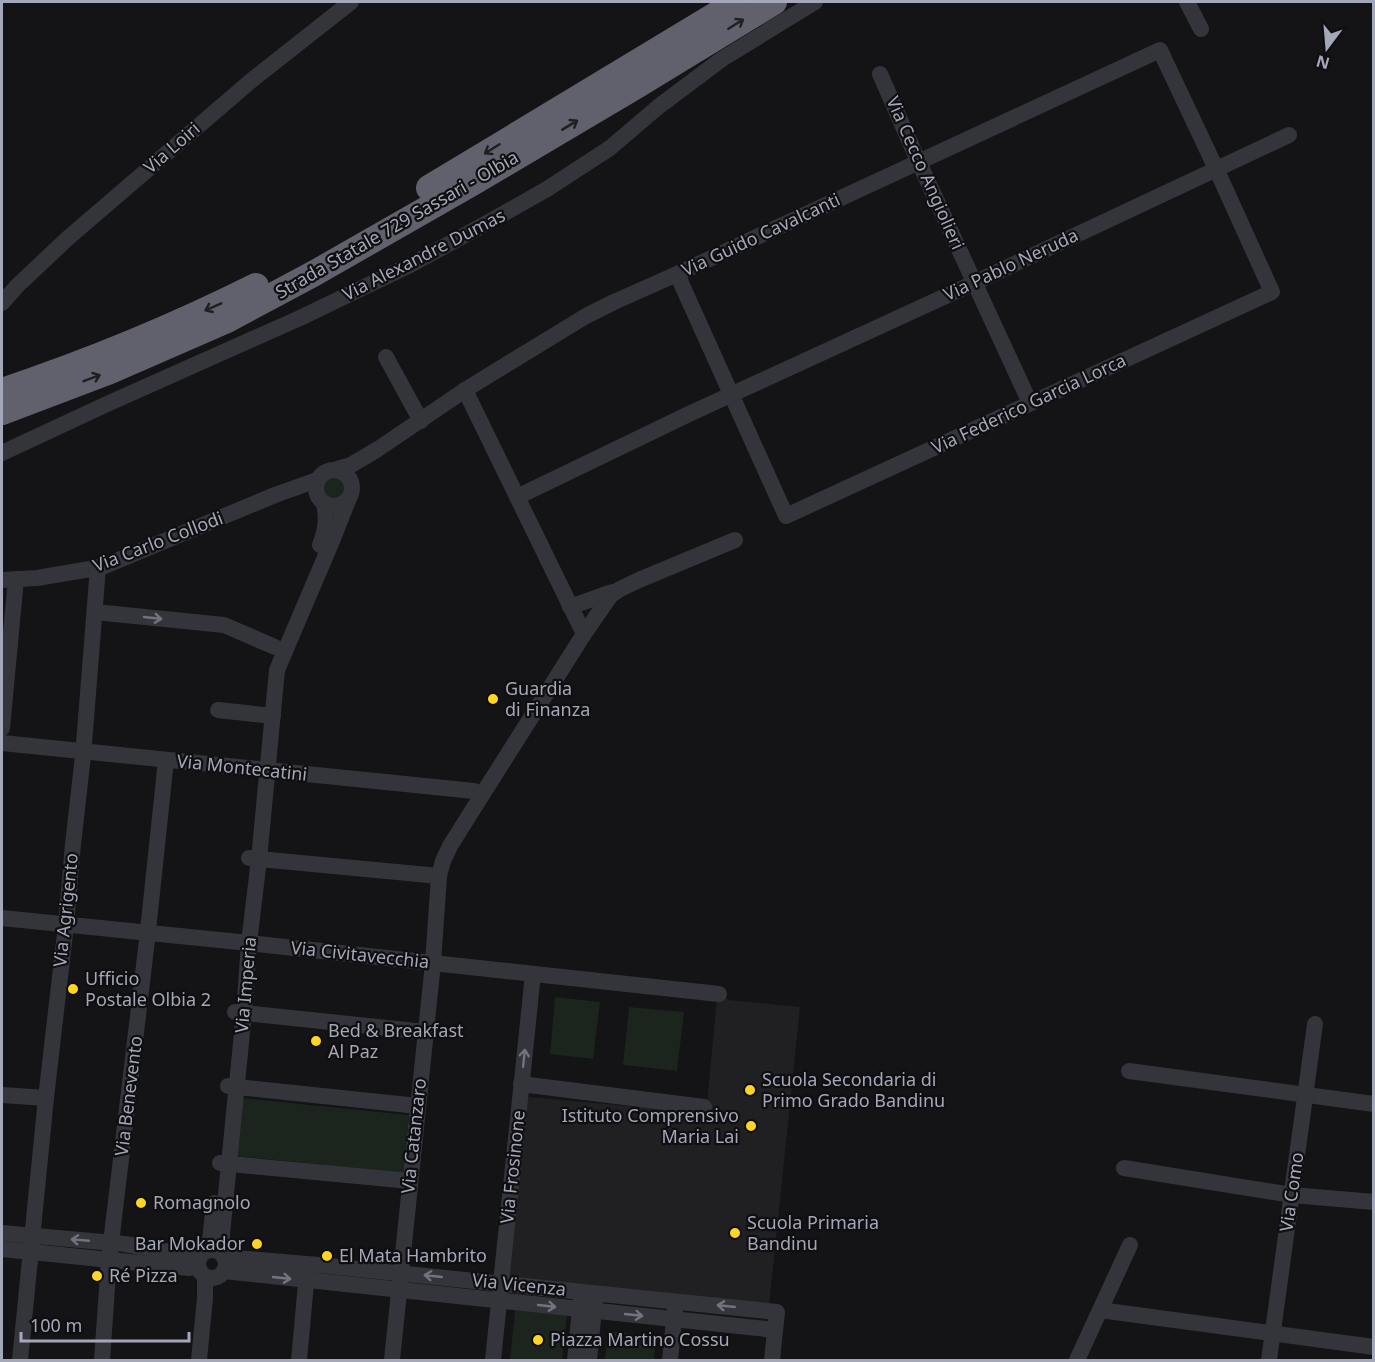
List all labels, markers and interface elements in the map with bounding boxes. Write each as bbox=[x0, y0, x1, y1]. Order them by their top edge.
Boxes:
one-way arrow bbox=[728, 18, 745, 31]
north arrow bbox=[1297, 18, 1357, 78]
text: N bbox=[1314, 50, 1332, 75]
street label: Via Cecco Angiolieri bbox=[881, 92, 971, 253]
street label: Via Loiri bbox=[138, 116, 205, 178]
one-way arrow bbox=[561, 119, 578, 131]
one-way arrow bbox=[484, 144, 501, 156]
street label: Strada Statale 729 Sassari - Olbia bbox=[271, 145, 522, 304]
street label: Via Guido Cavalcanti bbox=[678, 187, 844, 281]
street label: Via Alexandre Dumas bbox=[338, 203, 509, 306]
street label: Via Pablo Neruda bbox=[939, 222, 1082, 306]
one-way arrow bbox=[204, 301, 222, 313]
street label: Via Federico Garcia Lorca bbox=[928, 347, 1130, 459]
one-way arrow bbox=[82, 372, 101, 383]
street label: Via Carlo Collodi bbox=[89, 505, 226, 577]
one-way arrow bbox=[143, 613, 163, 624]
place label: Guardia di Finanza bbox=[505, 676, 590, 721]
marker: Guardia di Finanza bbox=[486, 692, 500, 706]
street label: Via Montecatini bbox=[176, 748, 308, 786]
street label: Via Agrigento bbox=[47, 852, 83, 968]
street label: Via Civitavecchia bbox=[290, 935, 431, 973]
street label: Via Imperia bbox=[229, 936, 261, 1034]
place label: Ufficio Postale Olbia 2 bbox=[85, 966, 211, 1011]
marker: Ufficio Postale Olbia 2 bbox=[66, 982, 80, 996]
place label: Bed & Breakfast Al Paz bbox=[328, 1018, 464, 1063]
street label: Via Benevento bbox=[109, 1034, 147, 1157]
marker: Bed & Breakfast Al Paz bbox=[309, 1034, 323, 1048]
one-way arrow bbox=[519, 1049, 530, 1068]
place label: Scuola Secondaria di Primo Grado Bandinu bbox=[762, 1067, 945, 1112]
street label: Via Catanzaro bbox=[395, 1077, 431, 1195]
marker: Scuola Secondaria di Primo Grado Bandinu bbox=[743, 1083, 757, 1097]
place label: Istituto Comprensivo Maria Lai bbox=[562, 1103, 739, 1148]
street label: Via Frosinone bbox=[494, 1109, 530, 1225]
marker: Istituto Comprensivo Maria Lai bbox=[744, 1119, 758, 1133]
street label: Via Como bbox=[1274, 1150, 1308, 1233]
place label: Romagnolo bbox=[153, 1190, 251, 1214]
marker: Romagnolo bbox=[134, 1196, 148, 1210]
place label: Scuola Primaria Bandinu bbox=[747, 1210, 879, 1255]
marker: Scuola Primaria Bandinu bbox=[728, 1226, 742, 1240]
place label: Bar Mokador bbox=[135, 1231, 246, 1255]
one-way arrow bbox=[71, 1234, 91, 1245]
marker: Bar Mokador bbox=[250, 1237, 264, 1251]
place label: El Mata Hambrito bbox=[339, 1243, 487, 1267]
marker: El Mata Hambrito bbox=[320, 1249, 334, 1263]
place label: Ré Pizza bbox=[109, 1263, 178, 1287]
street label: Via Vicenza bbox=[471, 1267, 567, 1301]
marker: Ré Pizza bbox=[90, 1269, 104, 1283]
one-way arrow bbox=[423, 1270, 443, 1281]
one-way arrow bbox=[272, 1273, 292, 1284]
one-way arrow bbox=[717, 1300, 737, 1311]
one-way arrow bbox=[536, 1301, 556, 1312]
scale bar bbox=[21, 1305, 189, 1343]
one-way arrow bbox=[623, 1310, 643, 1321]
text: 100 m bbox=[30, 1313, 82, 1337]
place label: Piazza Martino Cossu bbox=[550, 1327, 730, 1351]
marker: Piazza Martino Cossu bbox=[531, 1333, 545, 1347]

